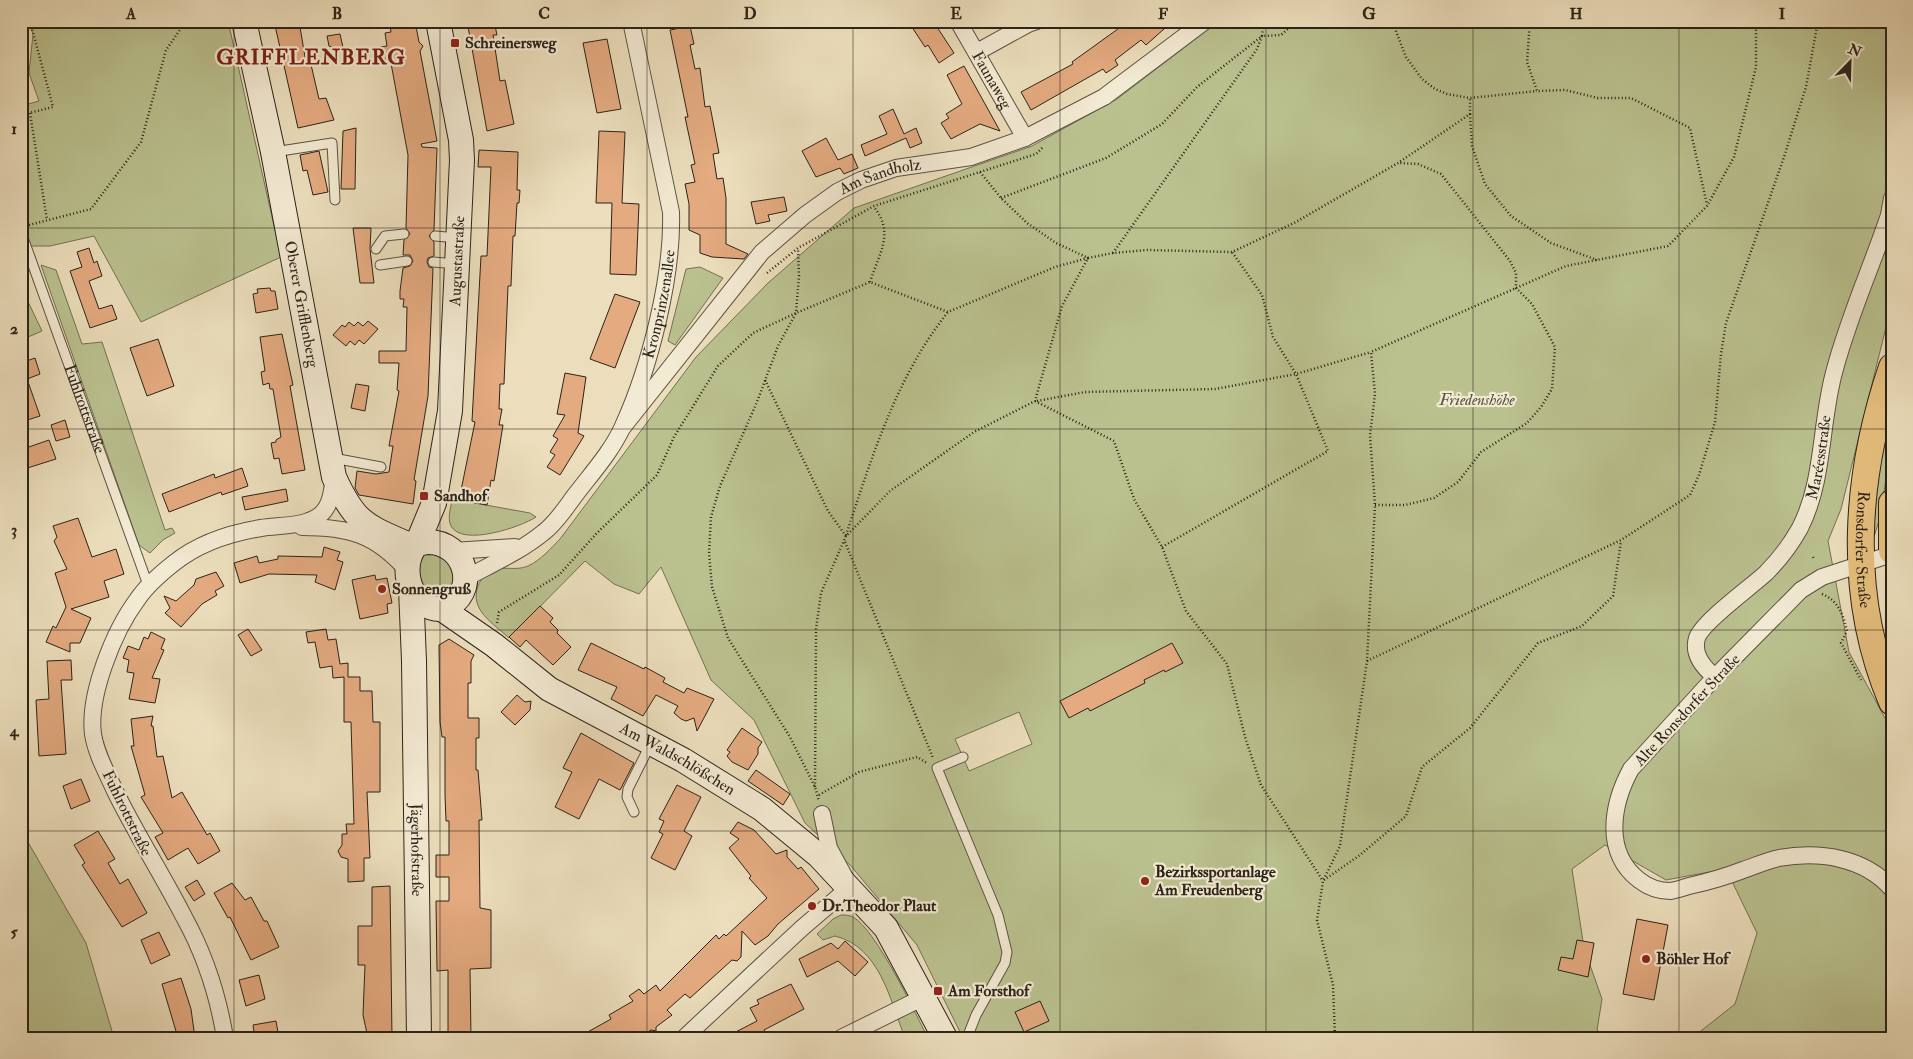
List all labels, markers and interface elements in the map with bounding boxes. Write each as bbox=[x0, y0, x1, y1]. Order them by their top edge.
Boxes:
text: A bbox=[125, 4, 137, 24]
text: B bbox=[332, 4, 342, 24]
text: C bbox=[538, 4, 550, 24]
text: D bbox=[743, 4, 757, 24]
text: E bbox=[950, 4, 962, 24]
text: F bbox=[1158, 4, 1168, 24]
text: G bbox=[1362, 4, 1376, 24]
text: H bbox=[1569, 4, 1583, 24]
text: I bbox=[1779, 4, 1786, 24]
place label: Schreinersweg bbox=[465, 33, 557, 54]
marker: Schreinersweg bbox=[449, 37, 461, 49]
north arrow bbox=[1826, 38, 1876, 88]
text: N bbox=[1845, 40, 1864, 61]
district label: GRIFFLENBERG bbox=[216, 44, 406, 71]
street label: Faunaweg bbox=[967, 48, 1017, 113]
text: 1 bbox=[11, 119, 17, 139]
street label: Am Sandholz bbox=[835, 154, 923, 200]
street label: Augustastraße bbox=[445, 215, 469, 308]
street label: Oberer Grifflenberg bbox=[280, 239, 323, 370]
street label: Kronprinzenallee bbox=[638, 249, 680, 361]
text: 2 bbox=[10, 319, 18, 339]
street label: Fuhlrottstraße bbox=[59, 362, 110, 456]
park label: Friedenshöhe bbox=[1438, 390, 1515, 410]
street label: Maréesstraße bbox=[1802, 414, 1836, 502]
place label: Sandhof bbox=[434, 486, 490, 506]
marker: Sandhof bbox=[418, 490, 430, 502]
street label: Ronsdorfer Straße bbox=[1851, 490, 1875, 610]
text: 3 bbox=[11, 520, 17, 540]
place label: Sonnengruß bbox=[392, 579, 471, 600]
marker: Sonnengruß bbox=[376, 583, 388, 595]
street label: Alte Ronsdorfer Straße bbox=[1629, 649, 1745, 771]
street label: Am Waldschlößchen bbox=[615, 718, 739, 800]
text: 4 bbox=[9, 721, 20, 741]
street label: Fuhlrottstraße bbox=[98, 767, 156, 859]
street label: Jägerhofstraße bbox=[405, 802, 427, 897]
place label: Bezirkssportanlage Am Freudenberg bbox=[1154, 862, 1276, 901]
marker: Bezirkssportanlage Am Freudenberg bbox=[1139, 875, 1151, 887]
place label: Dr.Theodor Plaut bbox=[822, 896, 937, 916]
marker: Dr.Theodor Plaut bbox=[806, 900, 818, 912]
text: 5 bbox=[10, 922, 18, 942]
place label: Böhler Hof bbox=[1656, 949, 1731, 969]
marker: Böhler Hof bbox=[1640, 953, 1652, 965]
place label: Am Forsthof bbox=[947, 981, 1032, 1001]
marker: Am Forsthof bbox=[932, 985, 944, 997]

